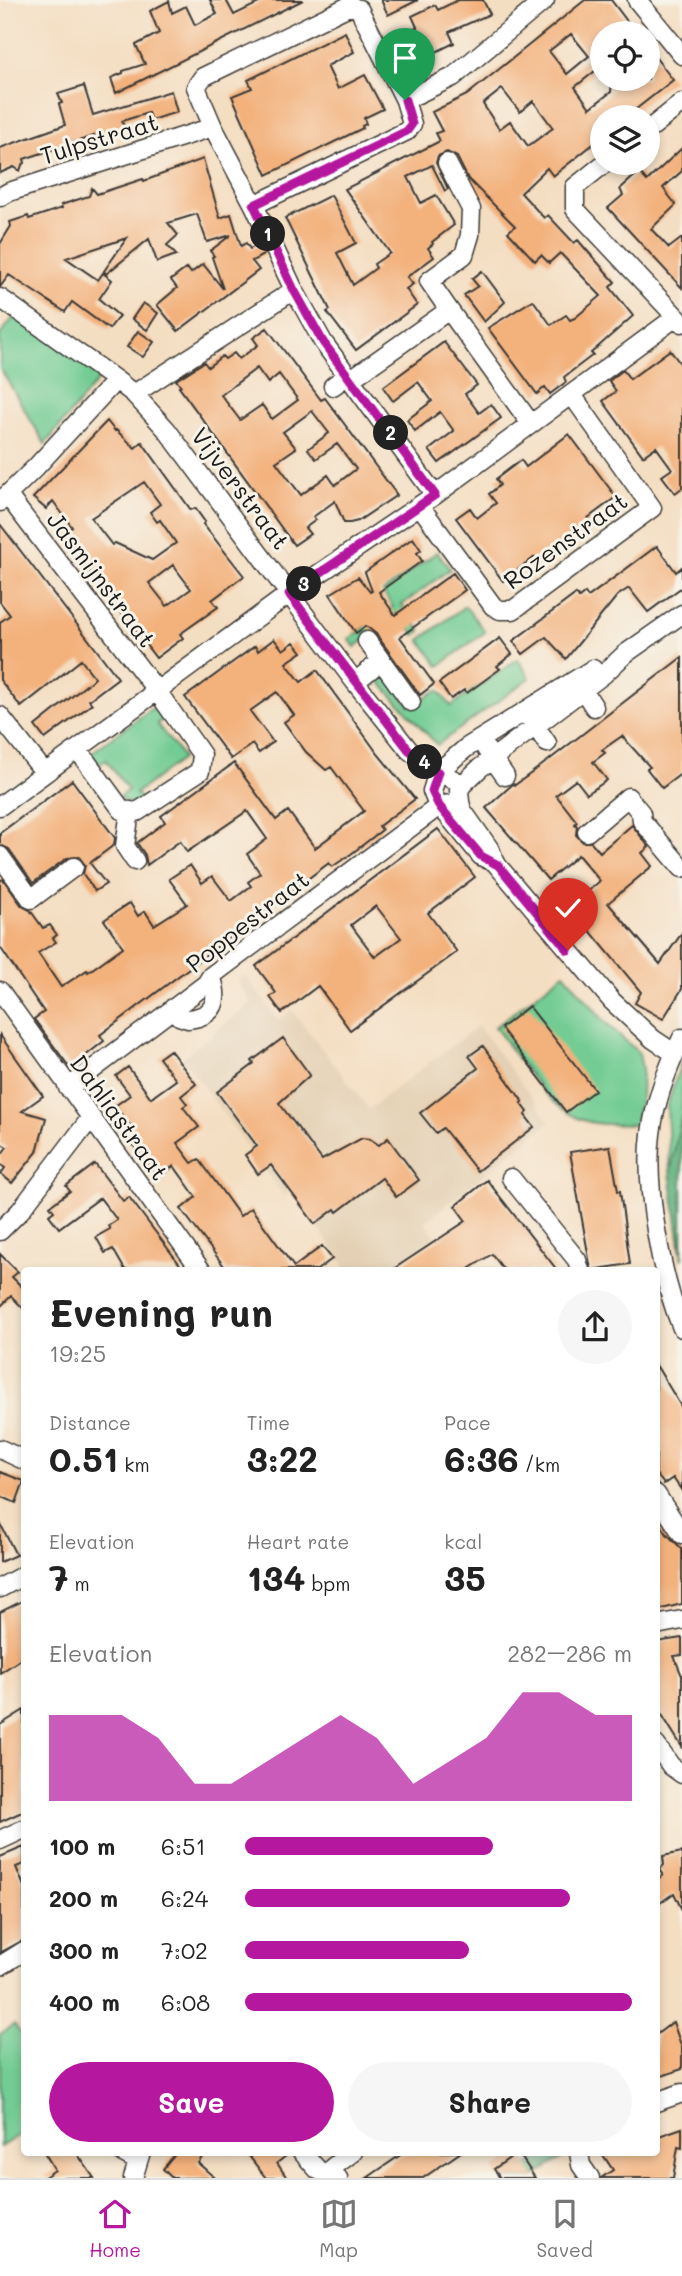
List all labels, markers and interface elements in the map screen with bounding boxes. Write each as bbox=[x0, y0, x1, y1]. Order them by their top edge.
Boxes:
map controls bbox=[590, 21, 660, 175]
button: locate bbox=[590, 21, 660, 91]
pin bbox=[375, 28, 435, 100]
icon: arrive bbox=[386, 39, 424, 77]
street label: Tulpstraat bbox=[36, 105, 162, 171]
button: layers bbox=[590, 105, 660, 175]
pin: 1 bbox=[250, 216, 286, 252]
text: 1 bbox=[263, 221, 272, 246]
pin: 2 bbox=[374, 416, 408, 450]
text: 2 bbox=[385, 420, 396, 445]
street label: Vijverstraat bbox=[185, 421, 297, 555]
street label: Rozenstraat bbox=[497, 485, 633, 595]
street label: Jasmijnstraat bbox=[41, 505, 163, 653]
pin: 3 bbox=[286, 566, 322, 602]
text: 3 bbox=[298, 571, 309, 596]
pin: 4 bbox=[408, 744, 442, 780]
text: 4 bbox=[418, 749, 431, 774]
street label: Poppestraat bbox=[179, 863, 315, 979]
pin bbox=[538, 878, 598, 950]
icon: check bbox=[549, 889, 587, 927]
street label: Dahliastraat bbox=[64, 1048, 176, 1186]
text: Evening run bbox=[49, 1287, 273, 1337]
button: share bbox=[558, 1290, 632, 1364]
text: 19:25 bbox=[49, 1338, 106, 1368]
text: Distance bbox=[49, 1410, 131, 1435]
text: Time bbox=[247, 1410, 290, 1435]
text: Pace bbox=[444, 1410, 491, 1435]
text: 0.51 bbox=[49, 1435, 118, 1481]
text: 3:22 bbox=[247, 1435, 318, 1481]
text: 6:36 bbox=[444, 1435, 519, 1481]
text: km bbox=[118, 1452, 150, 1477]
text: /km bbox=[519, 1452, 560, 1477]
text: Elevation bbox=[49, 1529, 134, 1554]
text: Heart rate bbox=[247, 1529, 349, 1554]
text: kcal bbox=[444, 1529, 482, 1554]
text: 7 bbox=[49, 1554, 69, 1600]
text: 134 bbox=[247, 1554, 305, 1600]
text: 35 bbox=[444, 1554, 486, 1600]
text: m bbox=[69, 1571, 90, 1596]
text: bpm bbox=[305, 1571, 350, 1596]
text: Elevation bbox=[49, 1638, 152, 1668]
text: 282–286 m bbox=[507, 1638, 632, 1668]
text: 100 m bbox=[49, 1831, 115, 1861]
text: 6:51 bbox=[161, 1831, 206, 1861]
text: 200 m bbox=[49, 1883, 118, 1913]
text: 6:24 bbox=[161, 1883, 208, 1913]
text: 300 m bbox=[49, 1935, 119, 1965]
text: 7:02 bbox=[161, 1935, 208, 1965]
text: 400 m bbox=[49, 1987, 120, 2017]
text: 6:08 bbox=[161, 1987, 210, 2017]
button: Save bbox=[49, 2062, 334, 2142]
button: Share bbox=[348, 2062, 632, 2142]
tab: Home bbox=[89, 2195, 141, 2262]
tab: Map bbox=[319, 2195, 358, 2262]
tab: Saved bbox=[536, 2195, 593, 2262]

